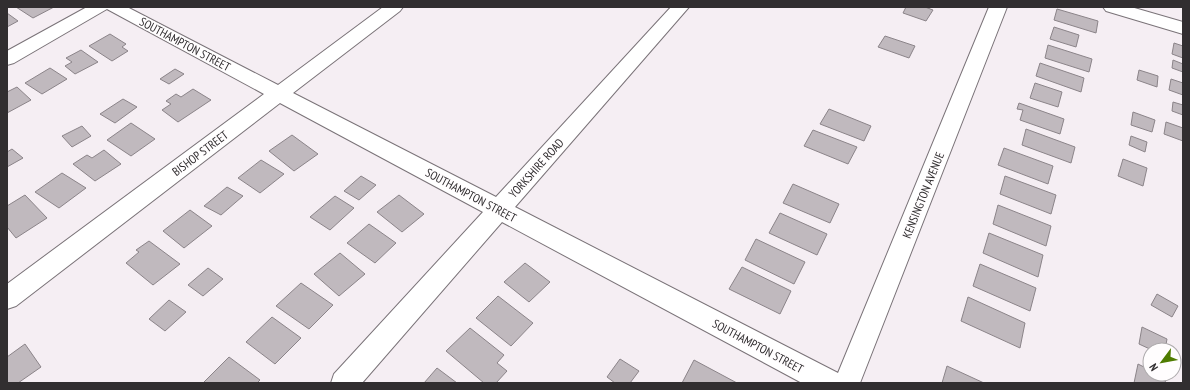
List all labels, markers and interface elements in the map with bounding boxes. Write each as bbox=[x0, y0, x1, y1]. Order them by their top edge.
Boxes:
street label: SOUTHAMPTON STREET bbox=[137, 14, 234, 75]
street label: BISHOP STREET bbox=[169, 127, 231, 179]
street label: YORKSHIRE ROAD bbox=[505, 135, 567, 201]
street label: KENSINGTON AVENUE bbox=[899, 150, 947, 240]
street label: SOUTHAMPTON STREET bbox=[423, 165, 520, 226]
street label: SOUTHAMPTON STREET bbox=[710, 316, 807, 377]
north arrow bbox=[1142, 342, 1182, 382]
text: N bbox=[1146, 361, 1161, 374]

